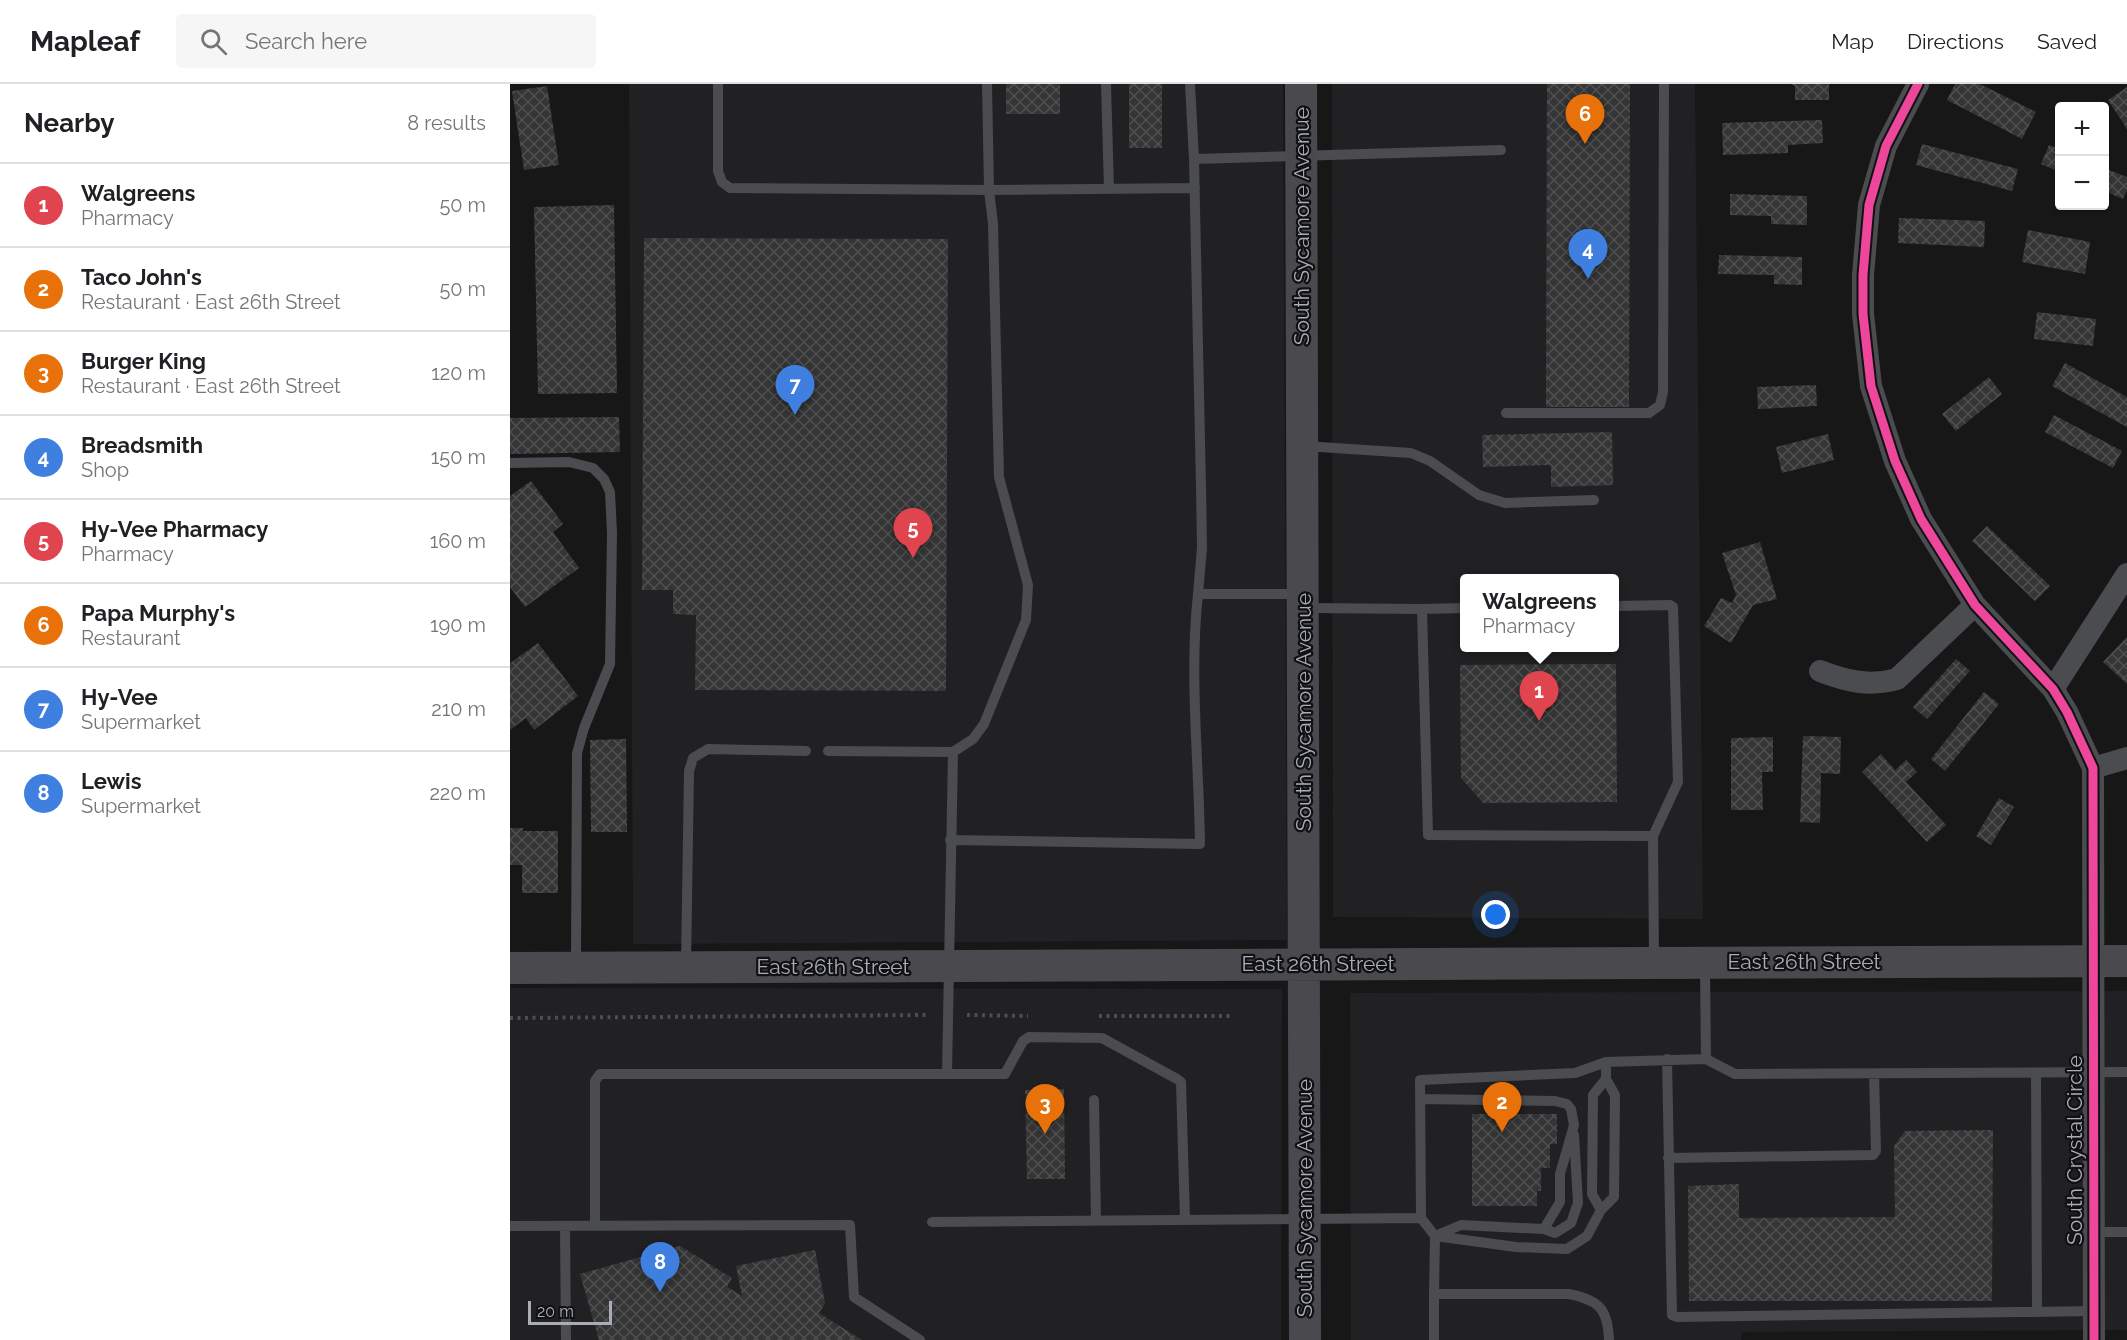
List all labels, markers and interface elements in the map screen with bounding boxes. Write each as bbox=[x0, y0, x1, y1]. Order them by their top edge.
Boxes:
search box bbox=[176, 14, 596, 68]
text: Mapleaf bbox=[30, 25, 140, 58]
icon: search bbox=[197, 25, 230, 58]
text: Search here bbox=[245, 28, 367, 54]
text: Map bbox=[1831, 29, 1874, 54]
text: Directions bbox=[1907, 29, 2004, 54]
text: Saved bbox=[2037, 29, 2097, 54]
pin: 6 bbox=[1566, 94, 1604, 144]
map controls bbox=[2055, 102, 2109, 210]
button: + bbox=[2055, 102, 2109, 156]
street label: South Sycamore Avenue bbox=[1289, 107, 1314, 345]
text: Nearby bbox=[24, 108, 114, 138]
text: 8 results bbox=[407, 111, 486, 135]
button: − bbox=[2055, 156, 2109, 210]
text: Walgreens bbox=[81, 180, 195, 206]
text: 1 bbox=[39, 193, 48, 217]
text: 50 m bbox=[439, 193, 486, 217]
text: Pharmacy bbox=[81, 206, 174, 230]
pin: 4 bbox=[1568, 230, 1608, 279]
text: Taco John's bbox=[81, 264, 202, 290]
text: 2 bbox=[38, 277, 49, 301]
text: 50 m bbox=[439, 277, 486, 301]
text: Restaurant · East 26th Street bbox=[81, 290, 341, 314]
text: Burger King bbox=[81, 348, 206, 374]
text: 3 bbox=[38, 361, 49, 385]
text: 120 m bbox=[431, 361, 486, 385]
pin: 7 bbox=[776, 366, 814, 415]
text: Restaurant · East 26th Street bbox=[81, 374, 341, 398]
text: Breadsmith bbox=[81, 432, 203, 458]
text: 4 bbox=[38, 445, 49, 469]
text: 150 m bbox=[431, 445, 486, 469]
text: Shop bbox=[81, 458, 129, 482]
pin: 5 bbox=[894, 508, 932, 558]
text: Hy-Vee Pharmacy bbox=[81, 516, 268, 542]
text: 5 bbox=[38, 529, 49, 553]
text: 160 m bbox=[430, 529, 486, 553]
text: Pharmacy bbox=[81, 542, 174, 566]
popup bbox=[1460, 574, 1619, 652]
text: Walgreens bbox=[1482, 588, 1597, 614]
street label: South Sycamore Avenue bbox=[1291, 593, 1316, 831]
text: Papa Murphy's bbox=[81, 600, 235, 626]
text: 6 bbox=[37, 613, 50, 637]
text: 190 m bbox=[430, 613, 486, 637]
text: Pharmacy bbox=[1482, 614, 1575, 638]
text: Restaurant bbox=[81, 626, 181, 650]
pin: 1 bbox=[1520, 672, 1558, 721]
text: Hy-Vee bbox=[81, 684, 158, 710]
text: 7 bbox=[38, 697, 49, 721]
text: 210 m bbox=[431, 697, 486, 721]
text: Supermarket bbox=[81, 710, 201, 734]
text: Lewis bbox=[81, 768, 142, 794]
text: 8 bbox=[37, 781, 50, 805]
text: 220 m bbox=[429, 781, 486, 805]
text: Supermarket bbox=[81, 794, 201, 818]
your location bbox=[1481, 900, 1510, 929]
street label: East 26th Street bbox=[1727, 949, 1881, 974]
street label: East 26th Street bbox=[1241, 951, 1395, 976]
street label: East 26th Street bbox=[756, 954, 910, 979]
street label: South Crystal Circle bbox=[2062, 1055, 2087, 1245]
street label: South Sycamore Avenue bbox=[1292, 1079, 1317, 1317]
pin: 2 bbox=[1482, 1082, 1522, 1132]
pin: 3 bbox=[1026, 1084, 1064, 1134]
pin: 8 bbox=[640, 1242, 680, 1292]
scale bar bbox=[528, 1298, 612, 1326]
text: 20 m bbox=[537, 1302, 574, 1321]

